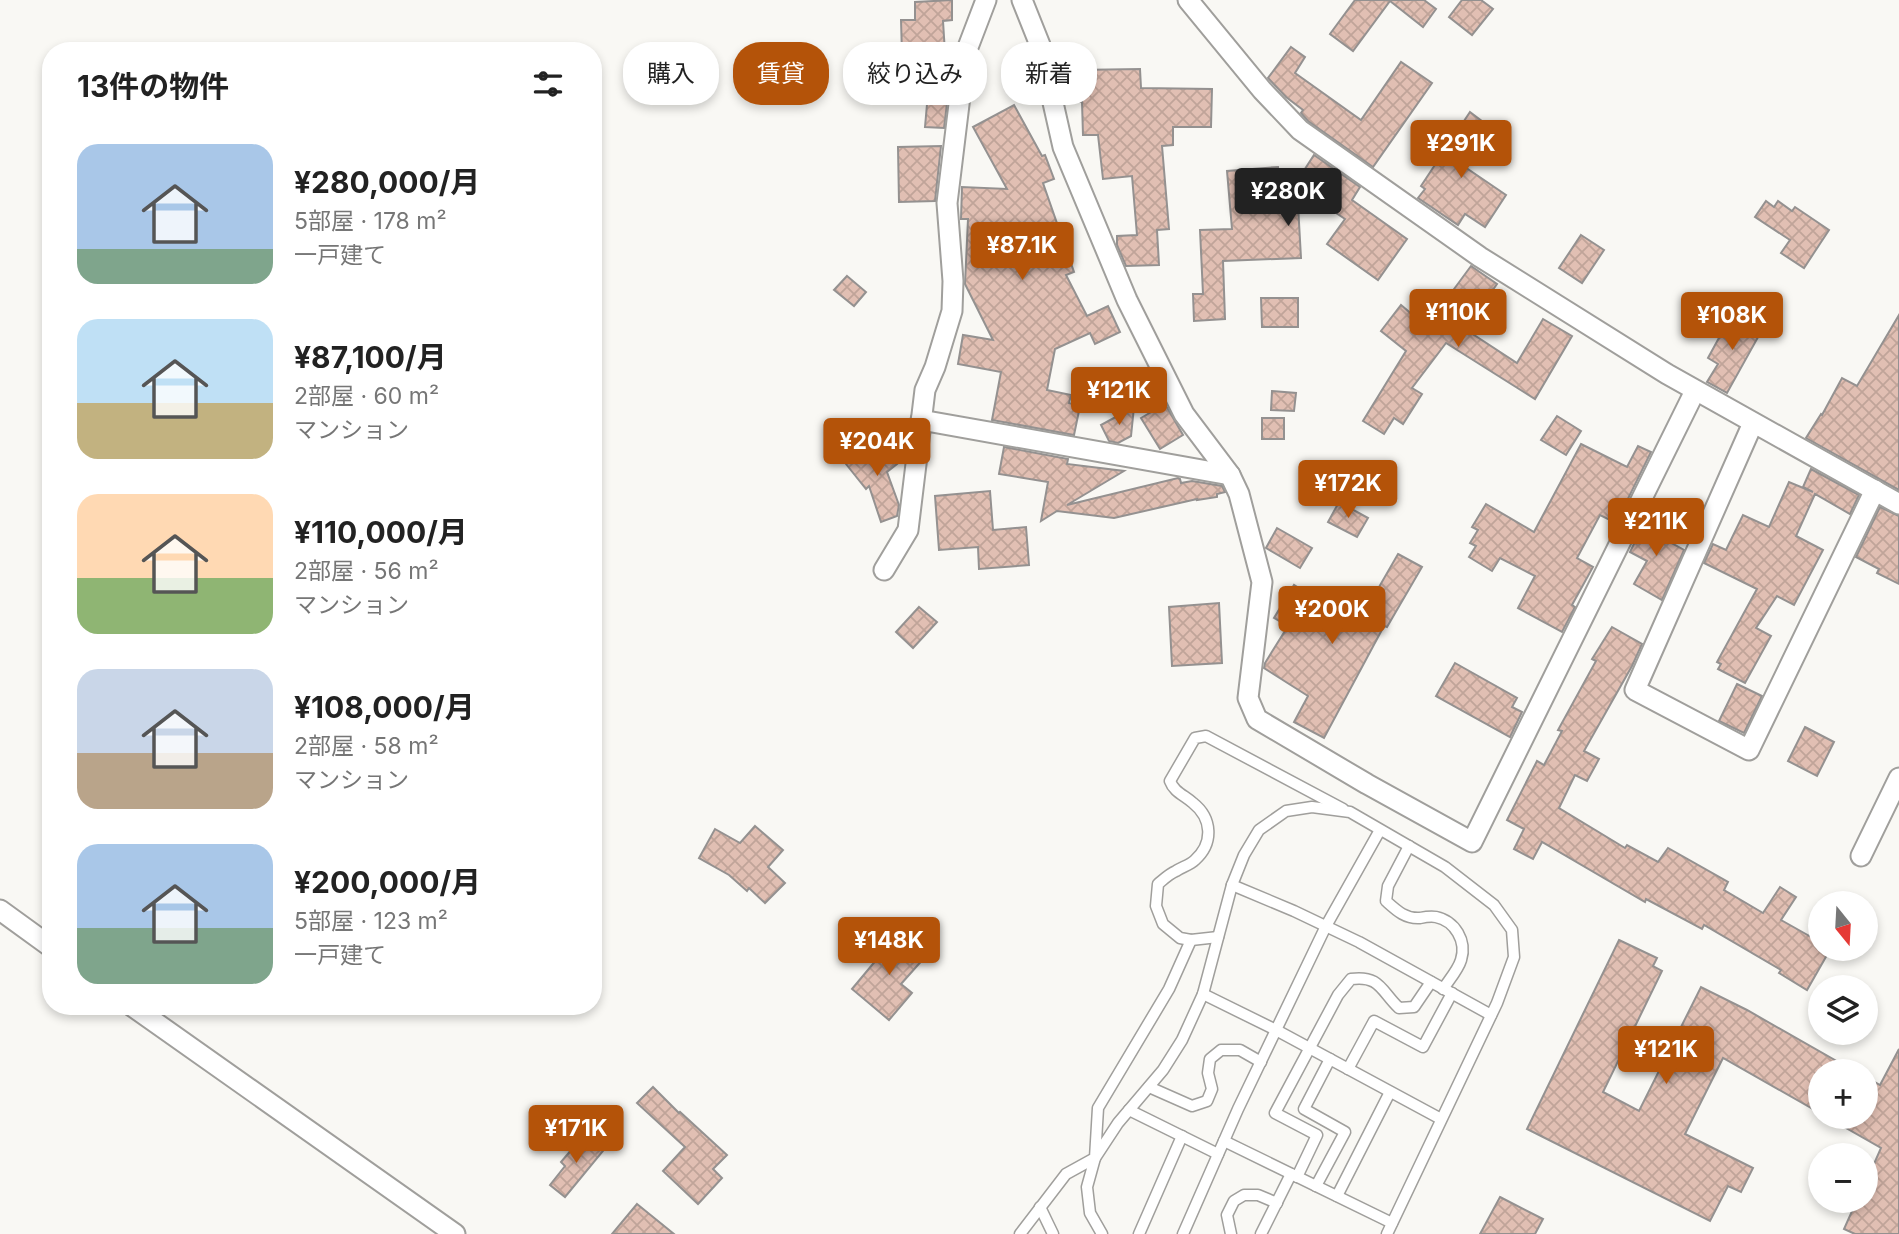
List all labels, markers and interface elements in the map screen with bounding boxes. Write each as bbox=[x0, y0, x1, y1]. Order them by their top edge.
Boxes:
chip: 購入 bbox=[623, 42, 719, 105]
chip: 賃貸 bbox=[733, 42, 829, 105]
chip: 絞り込み bbox=[843, 42, 987, 105]
chip: 新着 bbox=[1001, 42, 1097, 105]
icon: filters bbox=[529, 65, 567, 103]
text: 13件の物件 bbox=[77, 68, 229, 104]
pin: ¥291K bbox=[1412, 120, 1510, 180]
text: ¥291K bbox=[1427, 129, 1496, 157]
text: ¥280,000/月 bbox=[294, 164, 480, 200]
pin: ¥280K bbox=[1239, 168, 1337, 228]
icon: home bbox=[133, 172, 217, 256]
text: ¥280K bbox=[1251, 177, 1325, 205]
text: 5部屋 · 178 m² bbox=[294, 207, 447, 235]
pin: ¥87.1K bbox=[965, 222, 1079, 282]
text: ¥87.1K bbox=[987, 231, 1057, 259]
text: 一戸建て bbox=[294, 241, 386, 269]
pin: ¥110K bbox=[1409, 290, 1507, 349]
pin: ¥108K bbox=[1683, 292, 1781, 352]
text: ¥110K bbox=[1425, 298, 1491, 326]
text: ¥108K bbox=[1697, 301, 1767, 329]
text: ¥87,100/月 bbox=[294, 339, 447, 375]
icon: home bbox=[133, 347, 217, 431]
pin: ¥121K bbox=[1070, 368, 1168, 427]
text: ¥121K bbox=[1087, 376, 1151, 404]
text: 2部屋 · 60 m² bbox=[294, 382, 439, 410]
text: マンション bbox=[294, 416, 409, 444]
pin: ¥204K bbox=[828, 419, 926, 478]
text: ¥204K bbox=[839, 427, 915, 455]
pin: ¥172K bbox=[1299, 461, 1397, 520]
text: ¥172K bbox=[1314, 469, 1382, 497]
pin: ¥211K bbox=[1607, 498, 1705, 558]
text: ¥211K bbox=[1624, 507, 1688, 535]
text: ¥110,000/月 bbox=[294, 514, 468, 550]
icon: home bbox=[133, 522, 217, 606]
text: 2部屋 · 56 m² bbox=[294, 557, 439, 585]
pin: ¥200K bbox=[1283, 586, 1381, 646]
text: マンション bbox=[294, 591, 409, 619]
text: ¥200K bbox=[1294, 595, 1370, 623]
text: ¥108,000/月 bbox=[294, 689, 475, 725]
icon: home bbox=[133, 697, 217, 781]
text: 2部屋 · 58 m² bbox=[294, 732, 439, 760]
text: マンション bbox=[294, 766, 409, 794]
text: ¥200,000/月 bbox=[294, 864, 481, 900]
icon: home bbox=[133, 872, 217, 956]
north arrow bbox=[1808, 891, 1878, 961]
map controls bbox=[1808, 891, 1878, 1213]
text: 5部屋 · 123 m² bbox=[294, 907, 448, 935]
pin: ¥148K bbox=[840, 918, 938, 977]
text: ¥148K bbox=[854, 926, 924, 954]
text: 一戸建て bbox=[294, 941, 386, 969]
button: layers bbox=[1808, 975, 1878, 1045]
pin: ¥121K bbox=[1617, 1026, 1715, 1086]
text: ¥121K bbox=[1634, 1035, 1698, 1063]
button: + bbox=[1808, 1059, 1878, 1129]
pin: ¥171K bbox=[527, 1106, 625, 1165]
text: ¥171K bbox=[545, 1114, 607, 1142]
button: − bbox=[1808, 1143, 1878, 1213]

